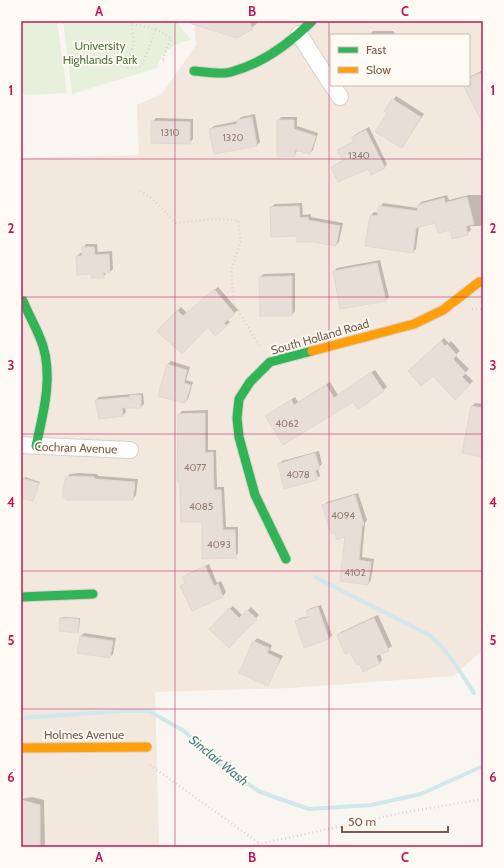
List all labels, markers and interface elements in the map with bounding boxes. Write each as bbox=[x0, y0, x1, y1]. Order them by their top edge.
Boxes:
text: A bbox=[95, 3, 104, 19]
text: B bbox=[248, 3, 256, 19]
text: C bbox=[401, 3, 409, 19]
legend bbox=[330, 34, 470, 86]
park label: University Highlands Park bbox=[63, 38, 138, 67]
text: Fast bbox=[366, 42, 386, 57]
text: Slow bbox=[366, 62, 391, 77]
text: 1 bbox=[9, 82, 13, 98]
text: 1 bbox=[491, 82, 495, 98]
house number: 1310 bbox=[161, 126, 179, 139]
house number: 1320 bbox=[223, 131, 243, 144]
house number: 1340 bbox=[348, 149, 370, 162]
text: 2 bbox=[8, 220, 15, 236]
text: 2 bbox=[490, 220, 497, 236]
street label: South Holland Road bbox=[269, 315, 371, 358]
text: 3 bbox=[7, 357, 15, 373]
text: 3 bbox=[489, 357, 497, 373]
house number: 4062 bbox=[275, 417, 299, 430]
street label: Cochran Avenue bbox=[34, 439, 118, 456]
house number: 4077 bbox=[184, 461, 206, 474]
house number: 4078 bbox=[286, 468, 310, 481]
text: 4 bbox=[7, 494, 15, 510]
text: 4 bbox=[489, 494, 497, 510]
house number: 4085 bbox=[189, 500, 213, 513]
house number: 4094 bbox=[331, 509, 355, 522]
house number: 4093 bbox=[207, 538, 231, 551]
house number: 4102 bbox=[344, 566, 366, 579]
text: 5 bbox=[8, 632, 15, 648]
text: 5 bbox=[490, 632, 497, 648]
street label: Holmes Avenue bbox=[44, 727, 124, 742]
water label: Sinclair Wash bbox=[186, 731, 252, 789]
text: 6 bbox=[7, 769, 15, 785]
text: 6 bbox=[489, 769, 497, 785]
scale bar bbox=[342, 808, 448, 834]
text: 50 m bbox=[348, 814, 376, 829]
text: A bbox=[95, 849, 104, 865]
text: B bbox=[248, 849, 256, 865]
text: C bbox=[401, 849, 409, 865]

